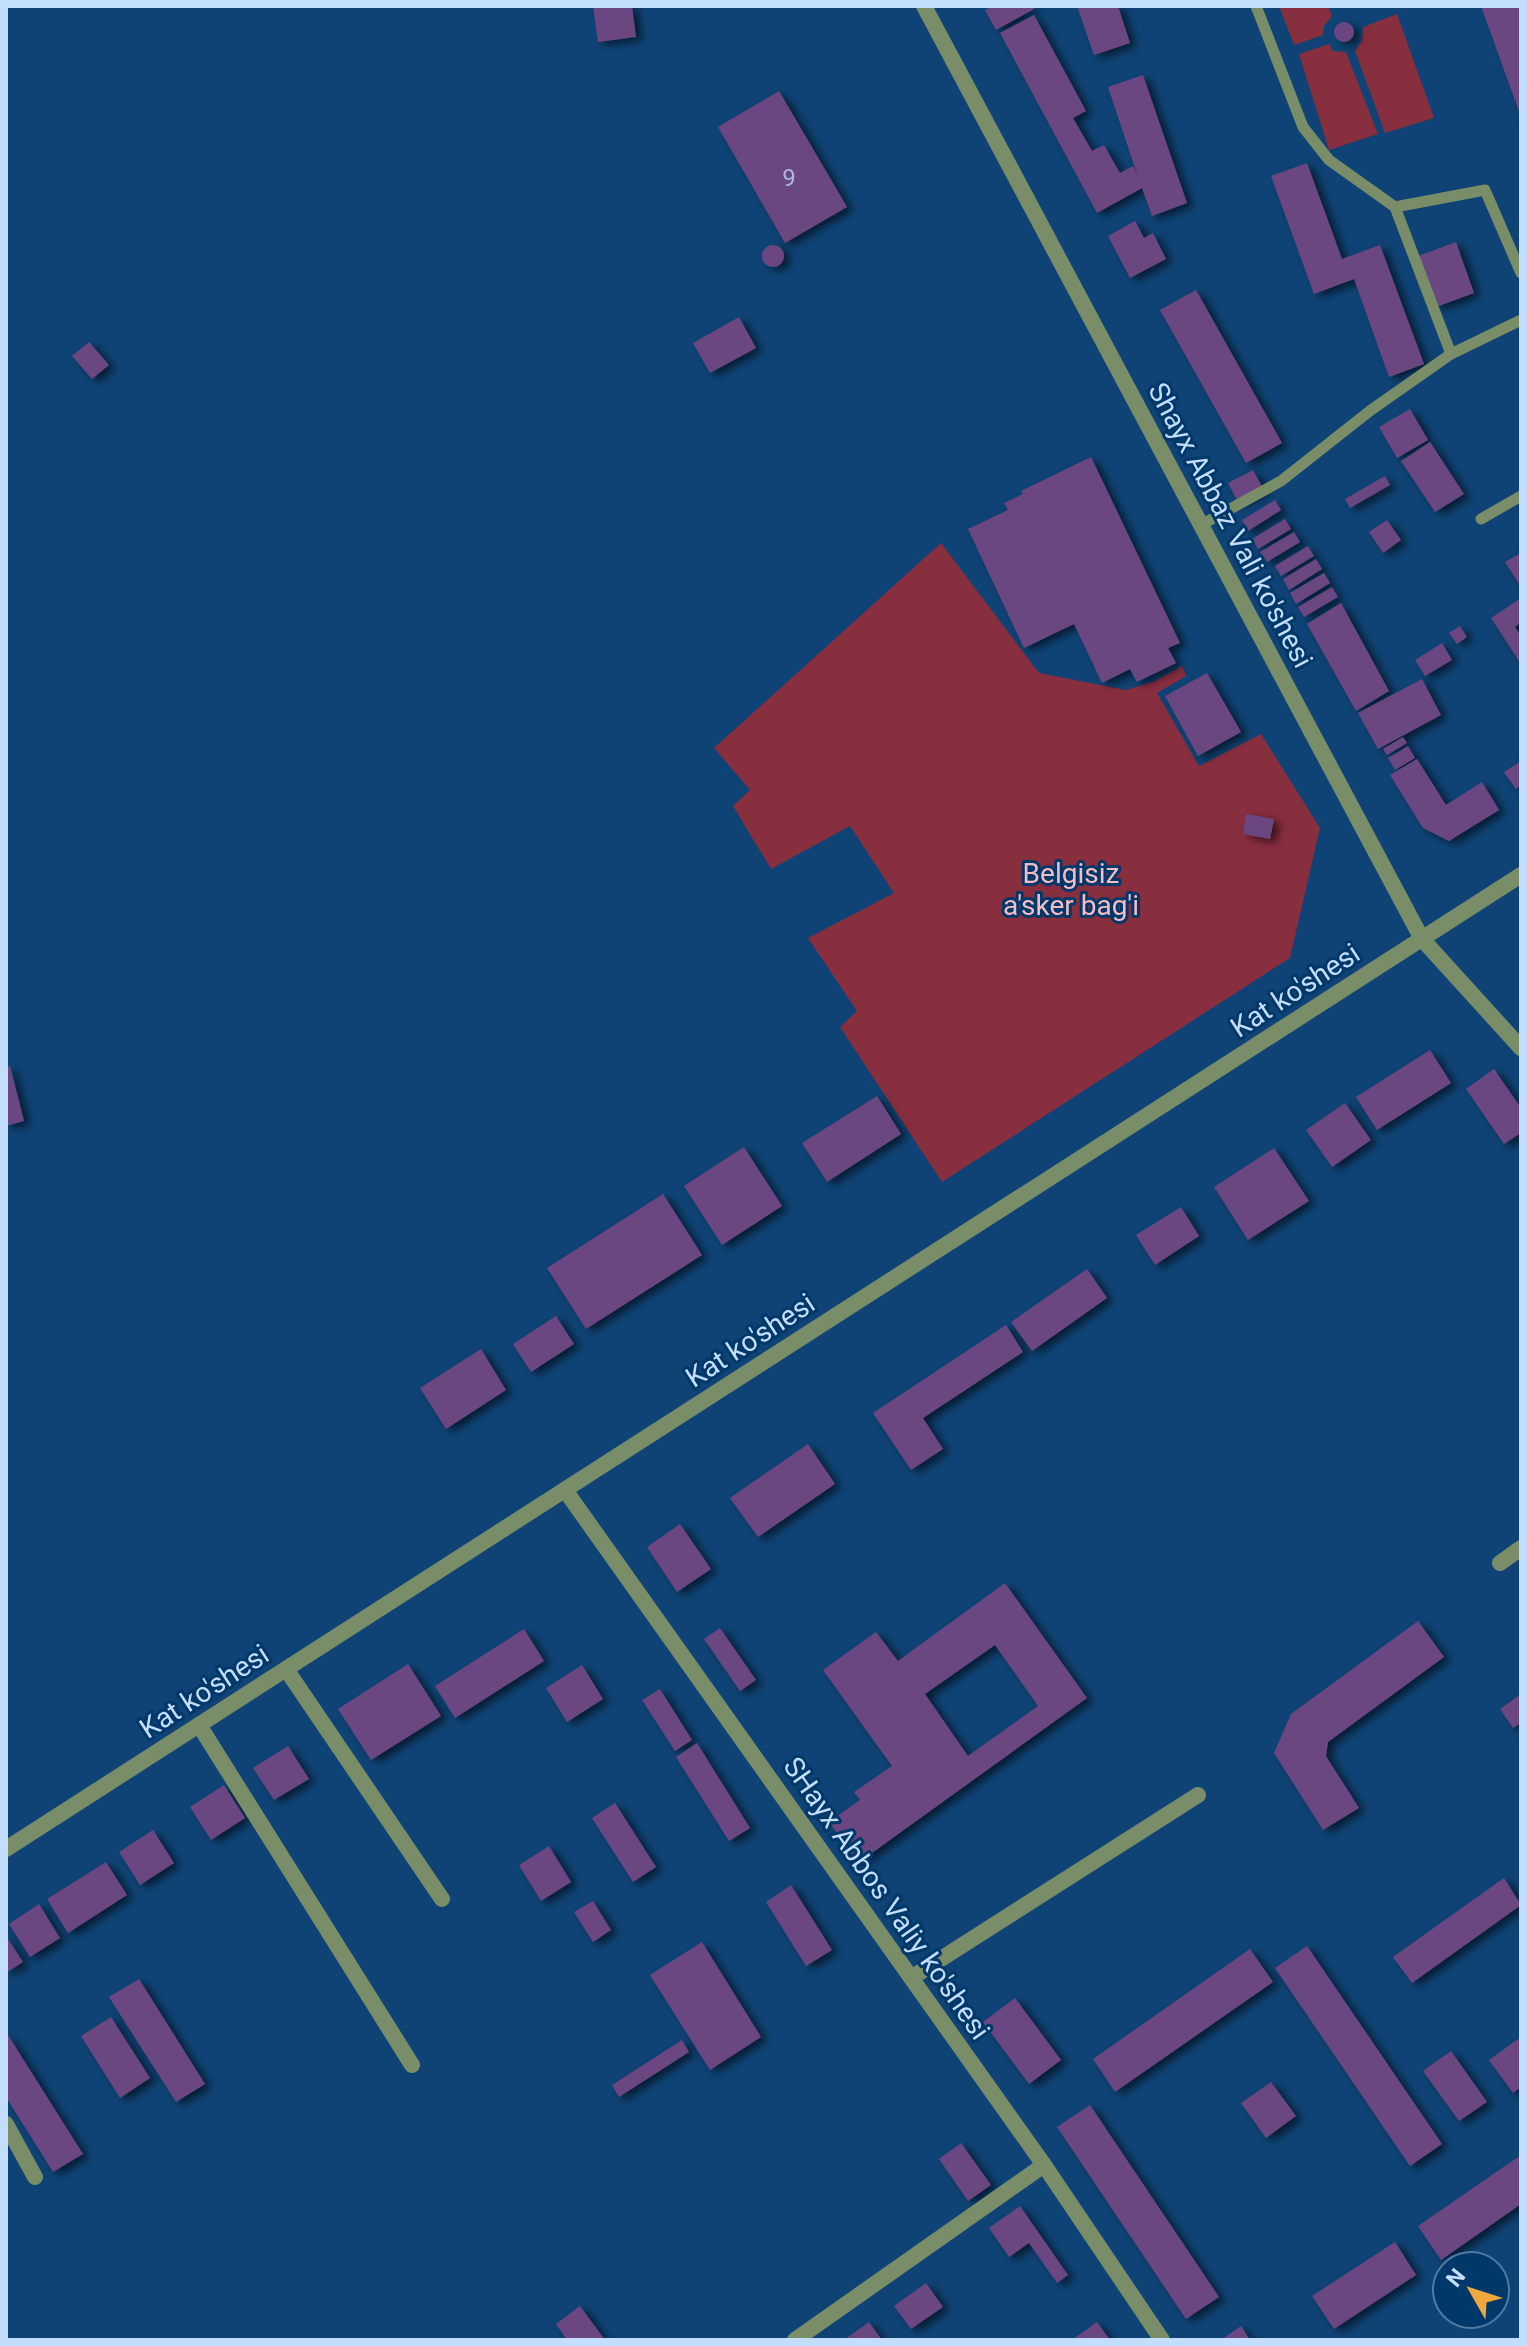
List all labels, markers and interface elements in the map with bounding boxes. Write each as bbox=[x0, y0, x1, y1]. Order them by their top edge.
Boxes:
house number: 9 bbox=[782, 164, 796, 192]
street label: Shayx Abbaz Vali ko'shesi bbox=[1141, 377, 1320, 673]
park label: Belgisiz a'sker bag'i bbox=[1003, 857, 1139, 922]
street label: Kat ko'shesi bbox=[1225, 937, 1366, 1044]
street label: Kat ko'shesi bbox=[680, 1287, 821, 1394]
street label: Kat ko'shesi bbox=[134, 1638, 275, 1745]
street label: SHayx Abbos Valiy ko'shesi bbox=[776, 1751, 997, 2046]
north arrow bbox=[1431, 2250, 1511, 2330]
text: N bbox=[1441, 2264, 1470, 2292]

